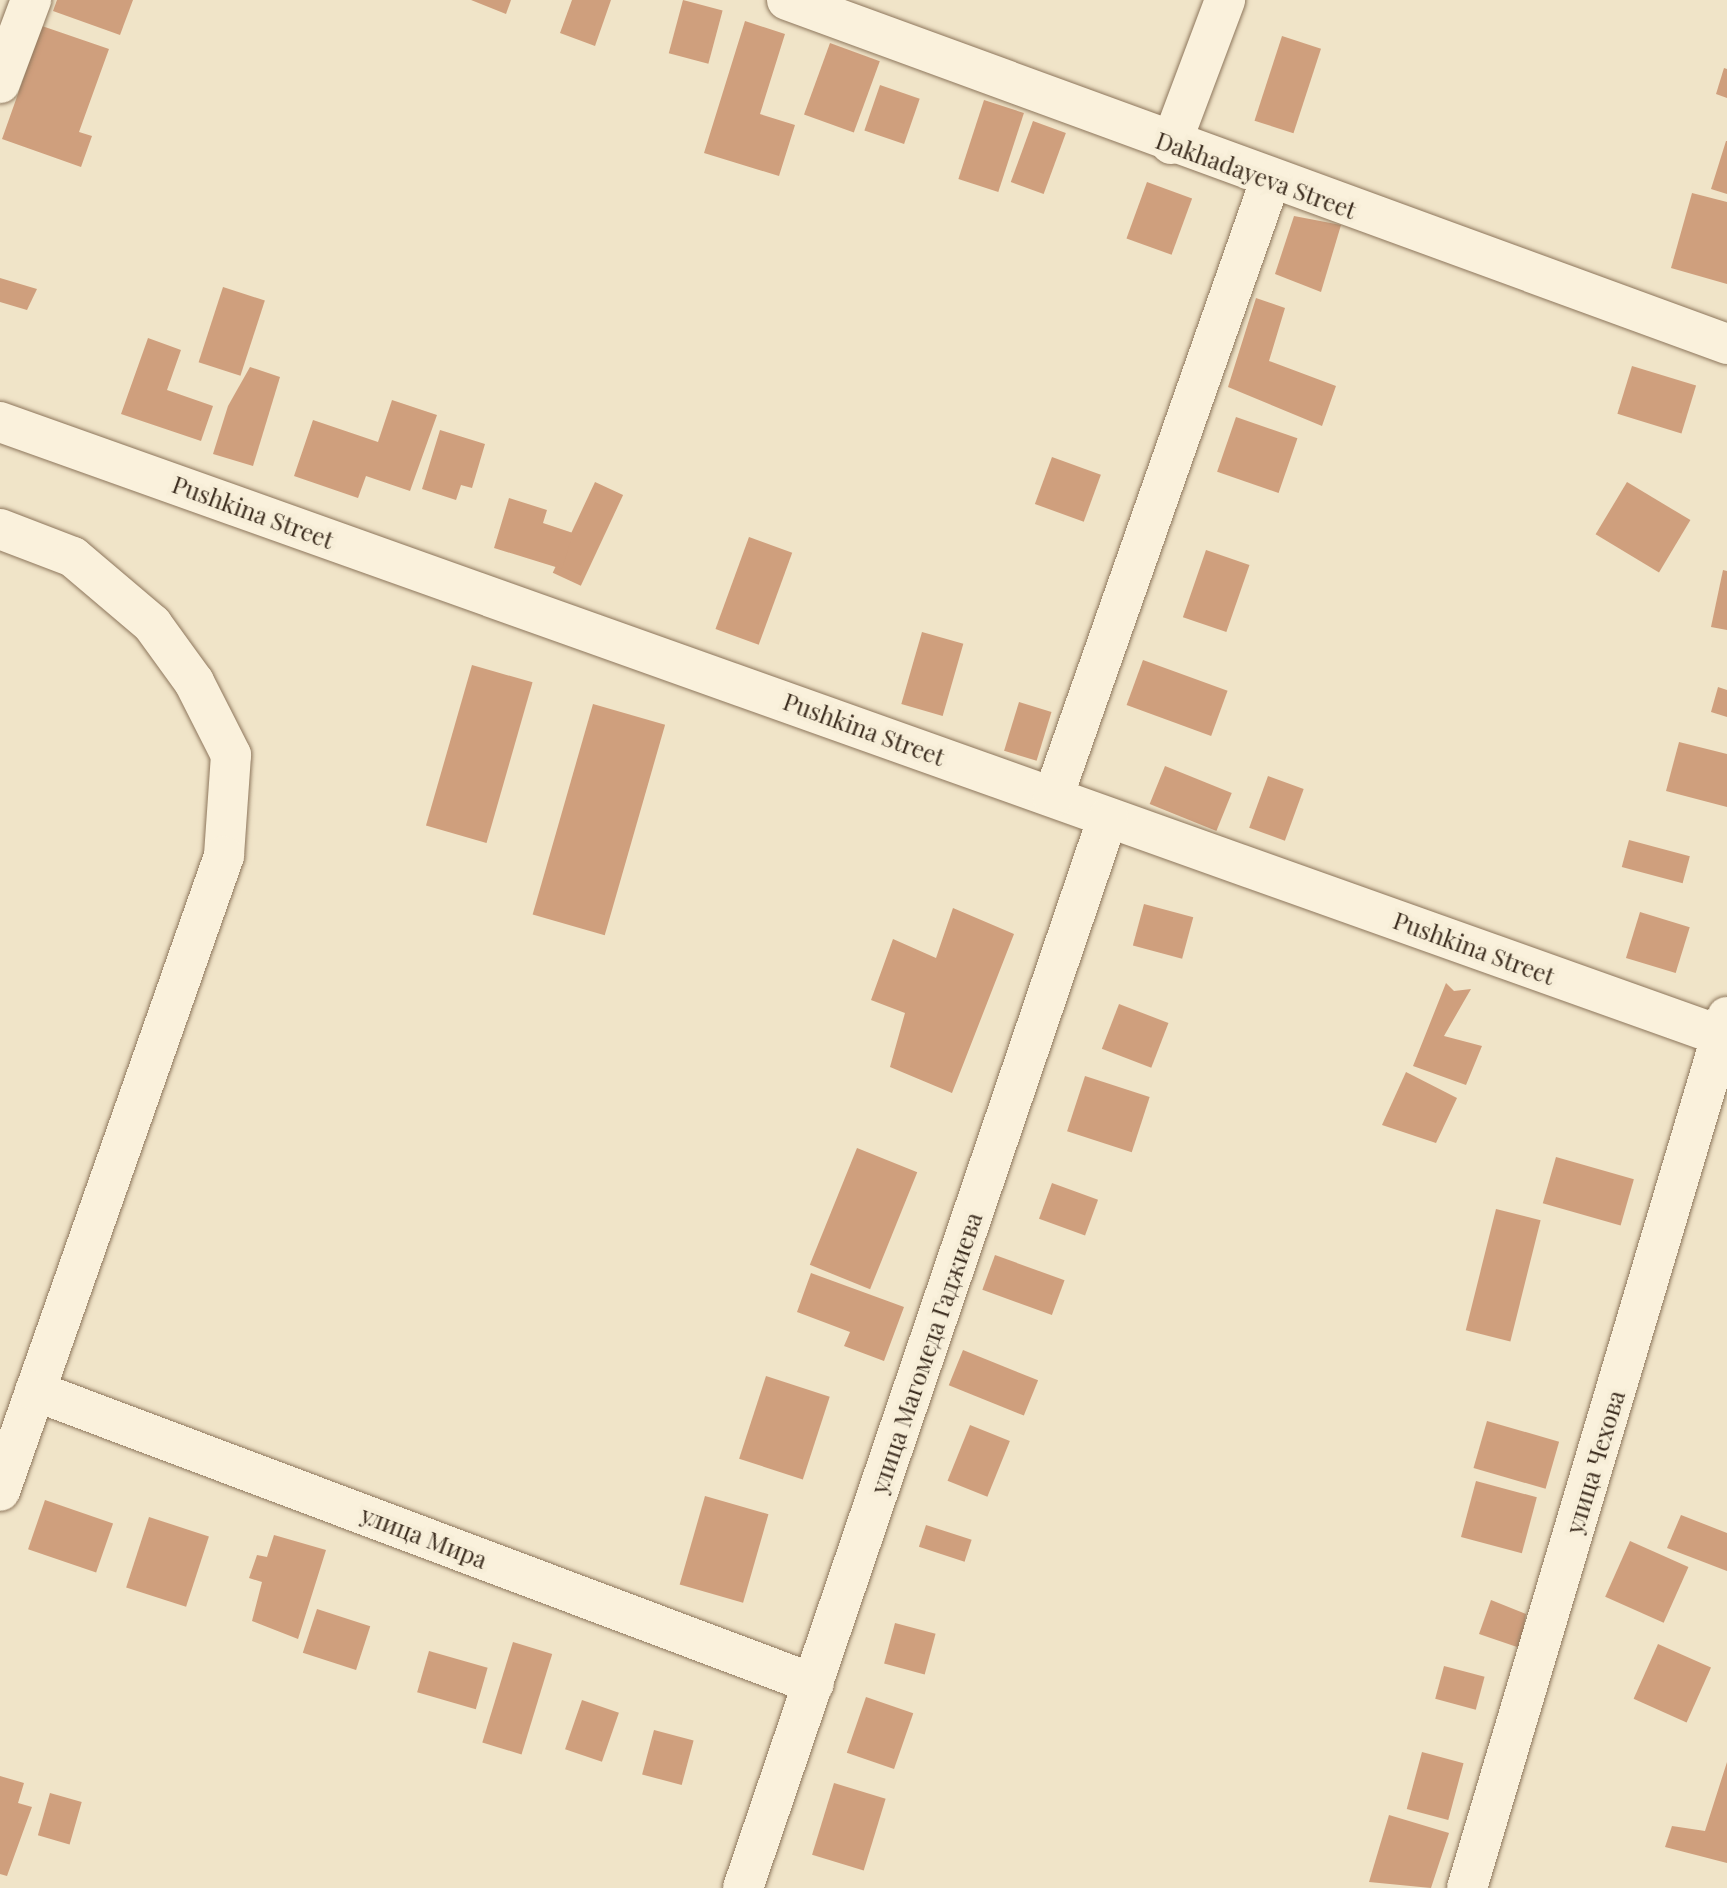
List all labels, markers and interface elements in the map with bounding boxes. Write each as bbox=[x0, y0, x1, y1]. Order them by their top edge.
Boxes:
street label: Dakhadayeva Street bbox=[1152, 125, 1360, 225]
street label: Pushkina Street bbox=[168, 469, 338, 555]
street label: Pushkina Street bbox=[779, 686, 949, 772]
street label: Pushkina Street bbox=[1389, 905, 1559, 991]
street label: улица Магомеда Гаджиева bbox=[864, 1208, 988, 1498]
street label: улица Чехова bbox=[1560, 1387, 1630, 1537]
street label: улица Мира bbox=[357, 1500, 491, 1574]

